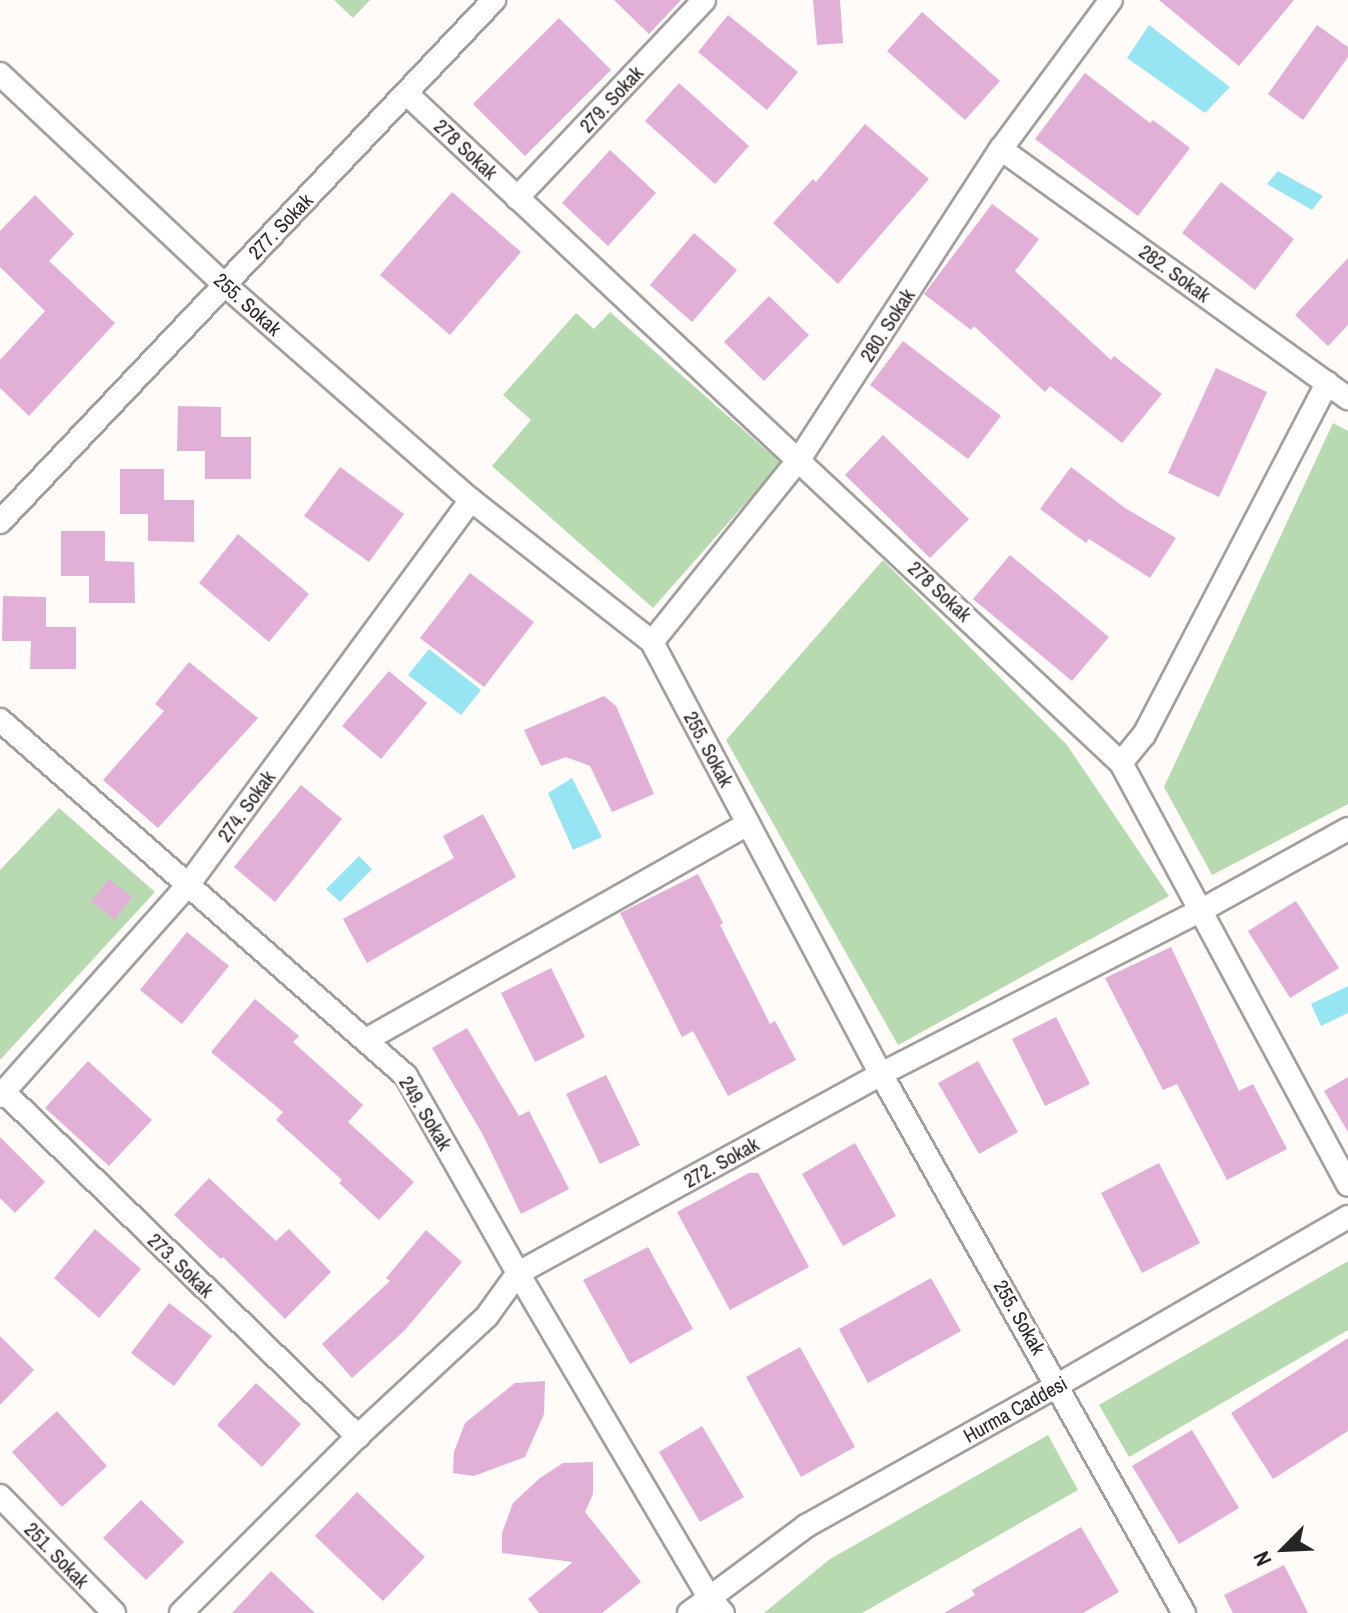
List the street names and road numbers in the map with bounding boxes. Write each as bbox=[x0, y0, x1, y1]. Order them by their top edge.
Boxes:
street label: 279. Sokak bbox=[574, 61, 648, 137]
street label: 278 Sokak bbox=[429, 114, 503, 184]
street label: 277. Sokak bbox=[243, 188, 317, 264]
street label: 282. Sokak bbox=[1135, 239, 1215, 307]
street label: 255. Sokak bbox=[209, 268, 287, 340]
street label: 280. Sokak bbox=[855, 284, 919, 366]
street label: 278 Sokak bbox=[903, 556, 977, 626]
street label: 255. Sokak bbox=[679, 707, 739, 791]
street label: 274. Sokak bbox=[212, 766, 280, 846]
street label: 249. Sokak bbox=[395, 1072, 457, 1154]
street label: 272. Sokak bbox=[679, 1132, 763, 1192]
street label: 273. Sokak bbox=[143, 1228, 219, 1302]
street label: 255. Sokak bbox=[989, 1275, 1051, 1359]
street label: Hurma Caddesi bbox=[959, 1371, 1071, 1447]
street label: 251. Sokak bbox=[20, 1517, 94, 1593]

